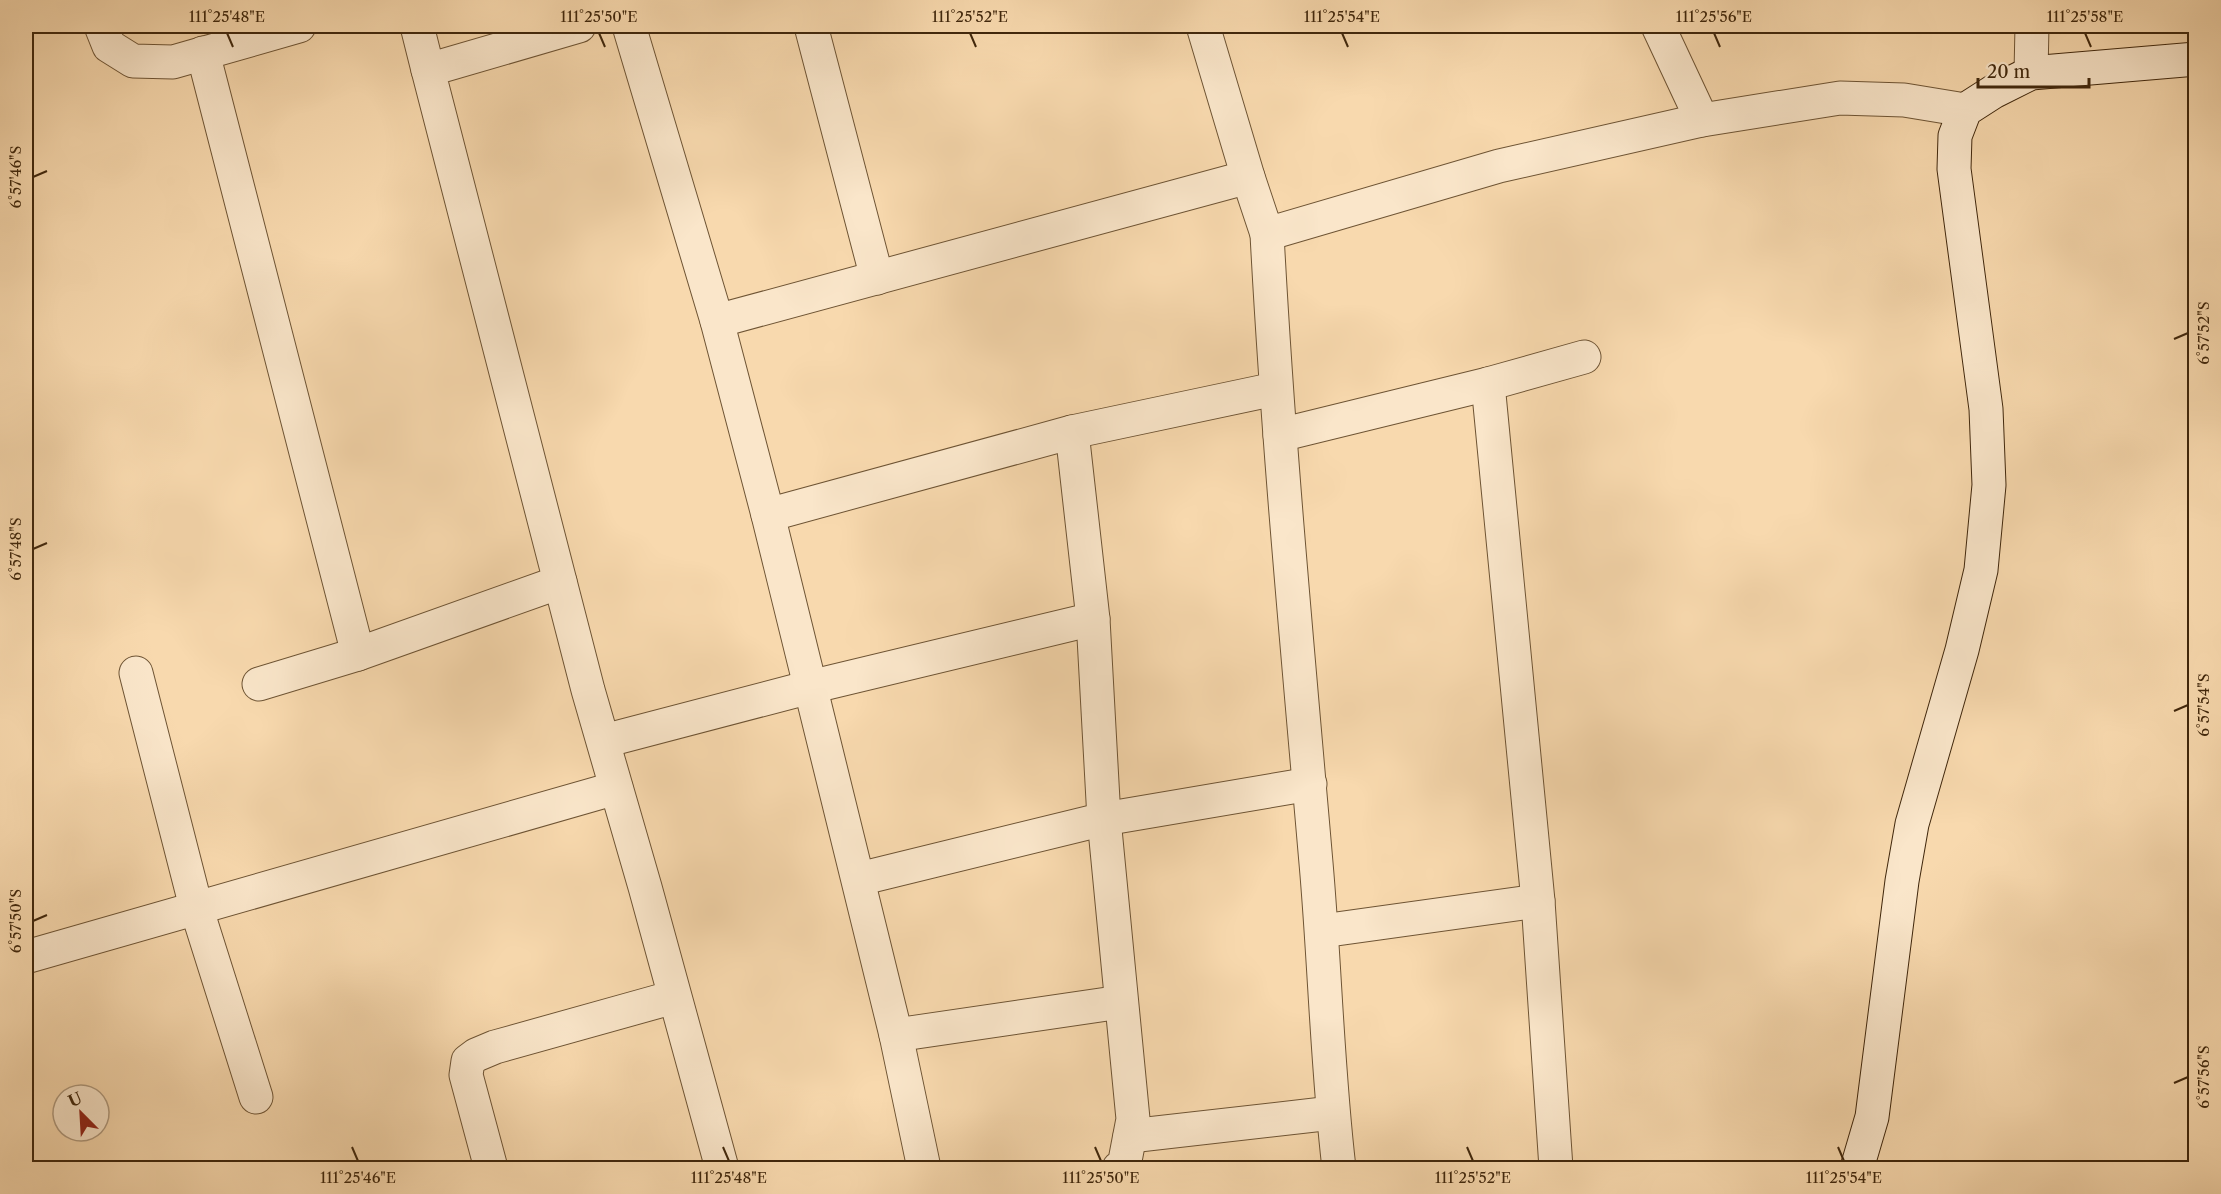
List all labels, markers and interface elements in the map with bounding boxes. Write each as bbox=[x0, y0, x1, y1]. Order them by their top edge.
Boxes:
text: 111°25'48"E bbox=[189, 7, 265, 26]
text: 111°25'50"E bbox=[560, 7, 638, 26]
text: 111°25'52"E bbox=[932, 7, 1008, 26]
text: 111°25'54"E bbox=[1304, 7, 1380, 26]
text: 111°25'56"E bbox=[1676, 7, 1752, 26]
text: 111°25'58"E bbox=[2047, 7, 2123, 26]
scale bar bbox=[1978, 51, 2089, 89]
text: 20 m bbox=[1987, 61, 2031, 83]
text: 6°57'46"S bbox=[6, 145, 25, 209]
text: 6°57'52"S bbox=[2194, 301, 2213, 365]
text: 6°57'48"S bbox=[6, 517, 25, 581]
text: 6°57'54"S bbox=[2194, 673, 2213, 737]
text: 6°57'50"S bbox=[6, 889, 25, 953]
text: 6°57'56"S bbox=[2194, 1045, 2213, 1109]
north arrow bbox=[51, 1083, 111, 1143]
text: U bbox=[65, 1088, 85, 1111]
text: 111°25'46"E bbox=[320, 1168, 396, 1187]
text: 111°25'48"E bbox=[691, 1168, 767, 1187]
text: 111°25'50"E bbox=[1062, 1168, 1140, 1187]
text: 111°25'52"E bbox=[1435, 1168, 1511, 1187]
text: 111°25'54"E bbox=[1806, 1168, 1882, 1187]

